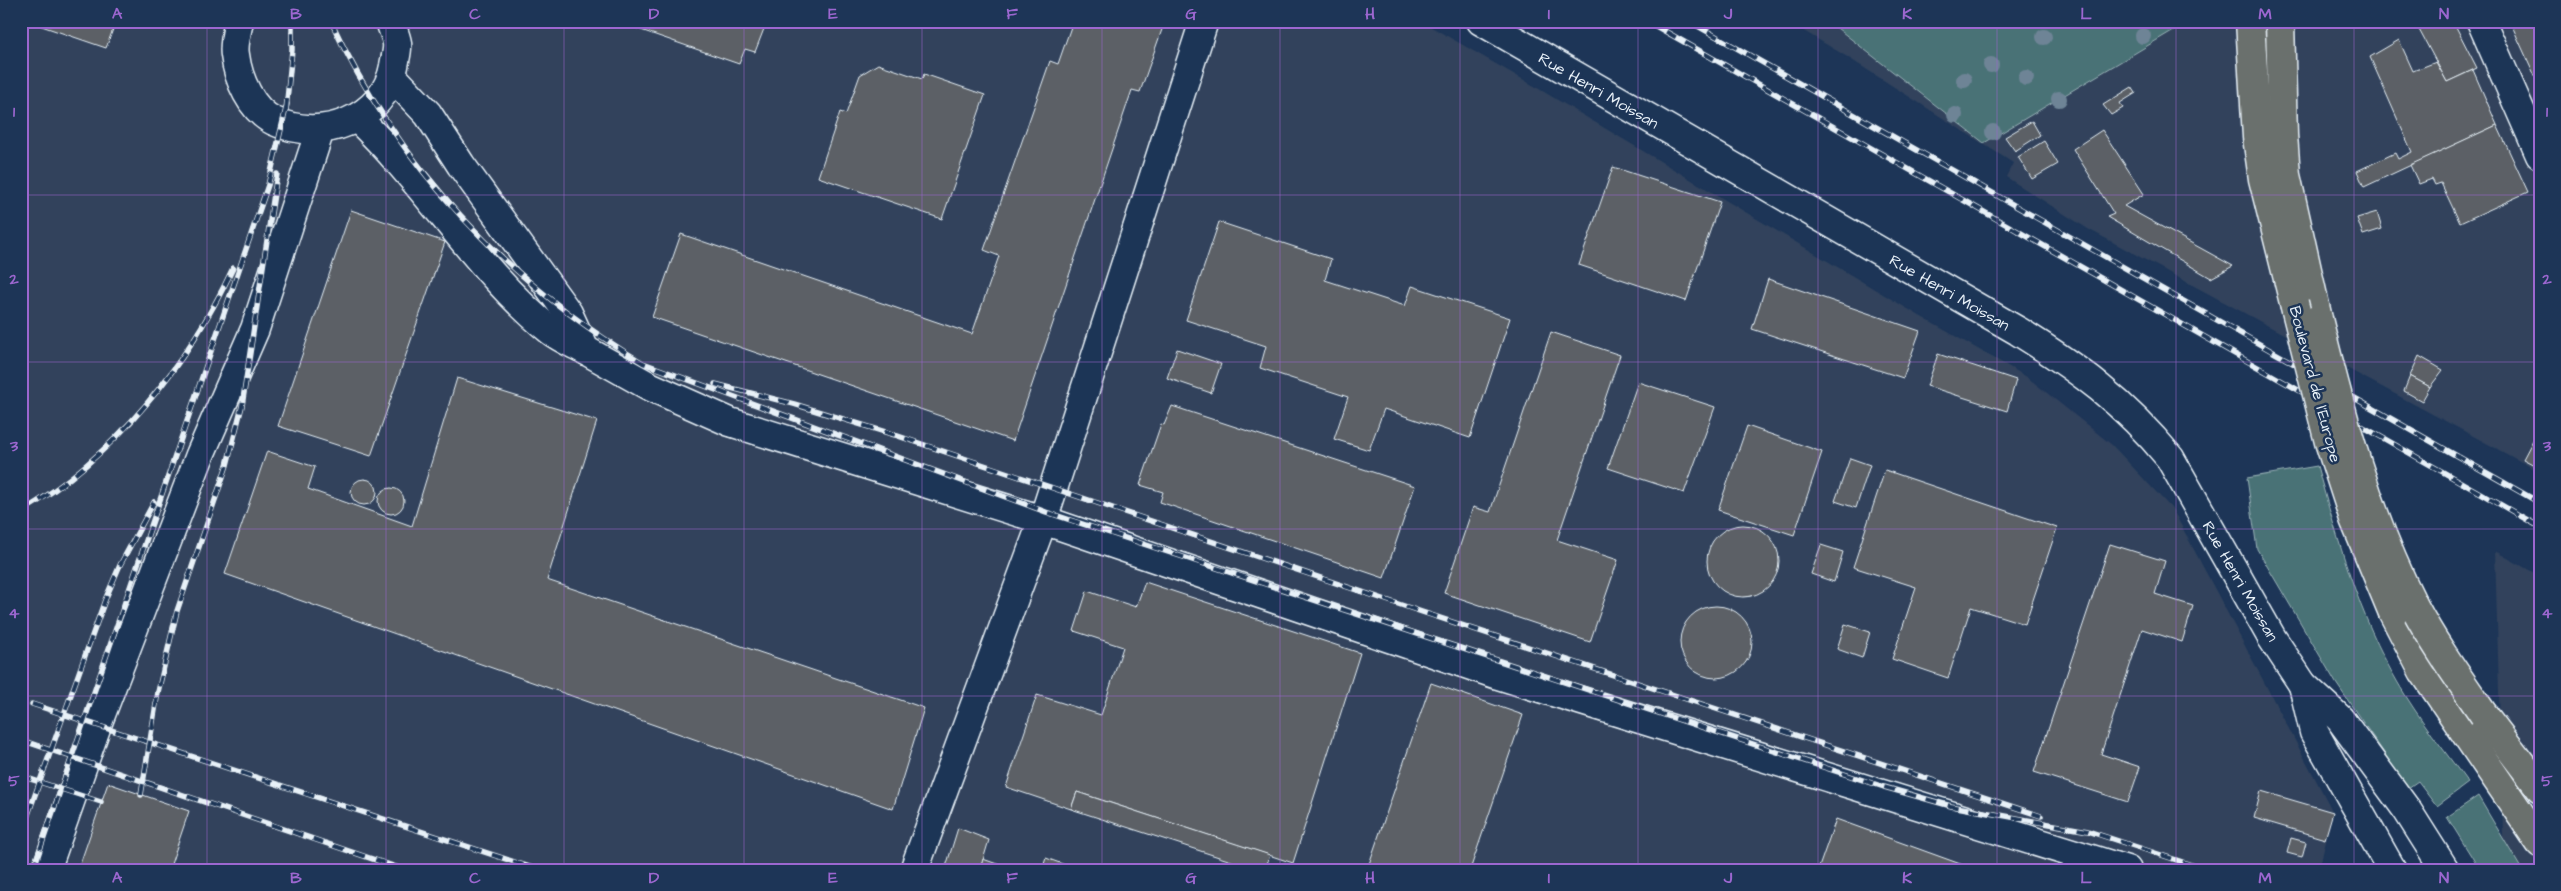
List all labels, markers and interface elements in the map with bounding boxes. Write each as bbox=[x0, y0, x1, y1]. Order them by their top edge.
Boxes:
text: A bbox=[112, 3, 123, 25]
text: B bbox=[290, 3, 302, 25]
text: C bbox=[469, 3, 481, 25]
text: D bbox=[649, 3, 660, 25]
text: E bbox=[828, 3, 838, 25]
text: F bbox=[1006, 3, 1018, 25]
text: G bbox=[1185, 3, 1197, 25]
text: H bbox=[1365, 3, 1375, 25]
text: I bbox=[1548, 3, 1550, 25]
text: J bbox=[1723, 3, 1733, 25]
text: K bbox=[1902, 3, 1912, 25]
text: L bbox=[2080, 3, 2092, 25]
text: M bbox=[2258, 3, 2272, 25]
text: N bbox=[2439, 3, 2449, 25]
street label: Rue Henri Moissan bbox=[1534, 47, 1663, 134]
text: 1 bbox=[13, 101, 16, 123]
text: 1 bbox=[2546, 101, 2549, 123]
street label: Rue Henri Moissan bbox=[1885, 249, 2014, 336]
text: 2 bbox=[8, 268, 19, 290]
text: 2 bbox=[2541, 268, 2552, 290]
street label: Boulevard de l'Europe bbox=[2284, 304, 2347, 465]
text: 3 bbox=[9, 435, 19, 457]
text: 3 bbox=[2542, 435, 2552, 457]
street label: Rue Henri Moissan bbox=[2197, 517, 2284, 646]
text: 4 bbox=[9, 602, 20, 624]
text: 4 bbox=[2542, 602, 2553, 624]
text: 5 bbox=[8, 770, 20, 792]
text: 5 bbox=[2541, 770, 2553, 792]
text: A bbox=[112, 867, 123, 889]
text: B bbox=[290, 867, 302, 889]
text: C bbox=[469, 867, 481, 889]
text: D bbox=[649, 867, 660, 889]
text: E bbox=[828, 867, 838, 889]
text: F bbox=[1006, 867, 1018, 889]
text: G bbox=[1185, 867, 1197, 889]
text: H bbox=[1365, 867, 1375, 889]
text: I bbox=[1548, 867, 1550, 889]
text: J bbox=[1723, 867, 1733, 889]
text: K bbox=[1902, 867, 1912, 889]
text: L bbox=[2080, 867, 2092, 889]
text: M bbox=[2258, 867, 2272, 889]
text: N bbox=[2439, 867, 2449, 889]

